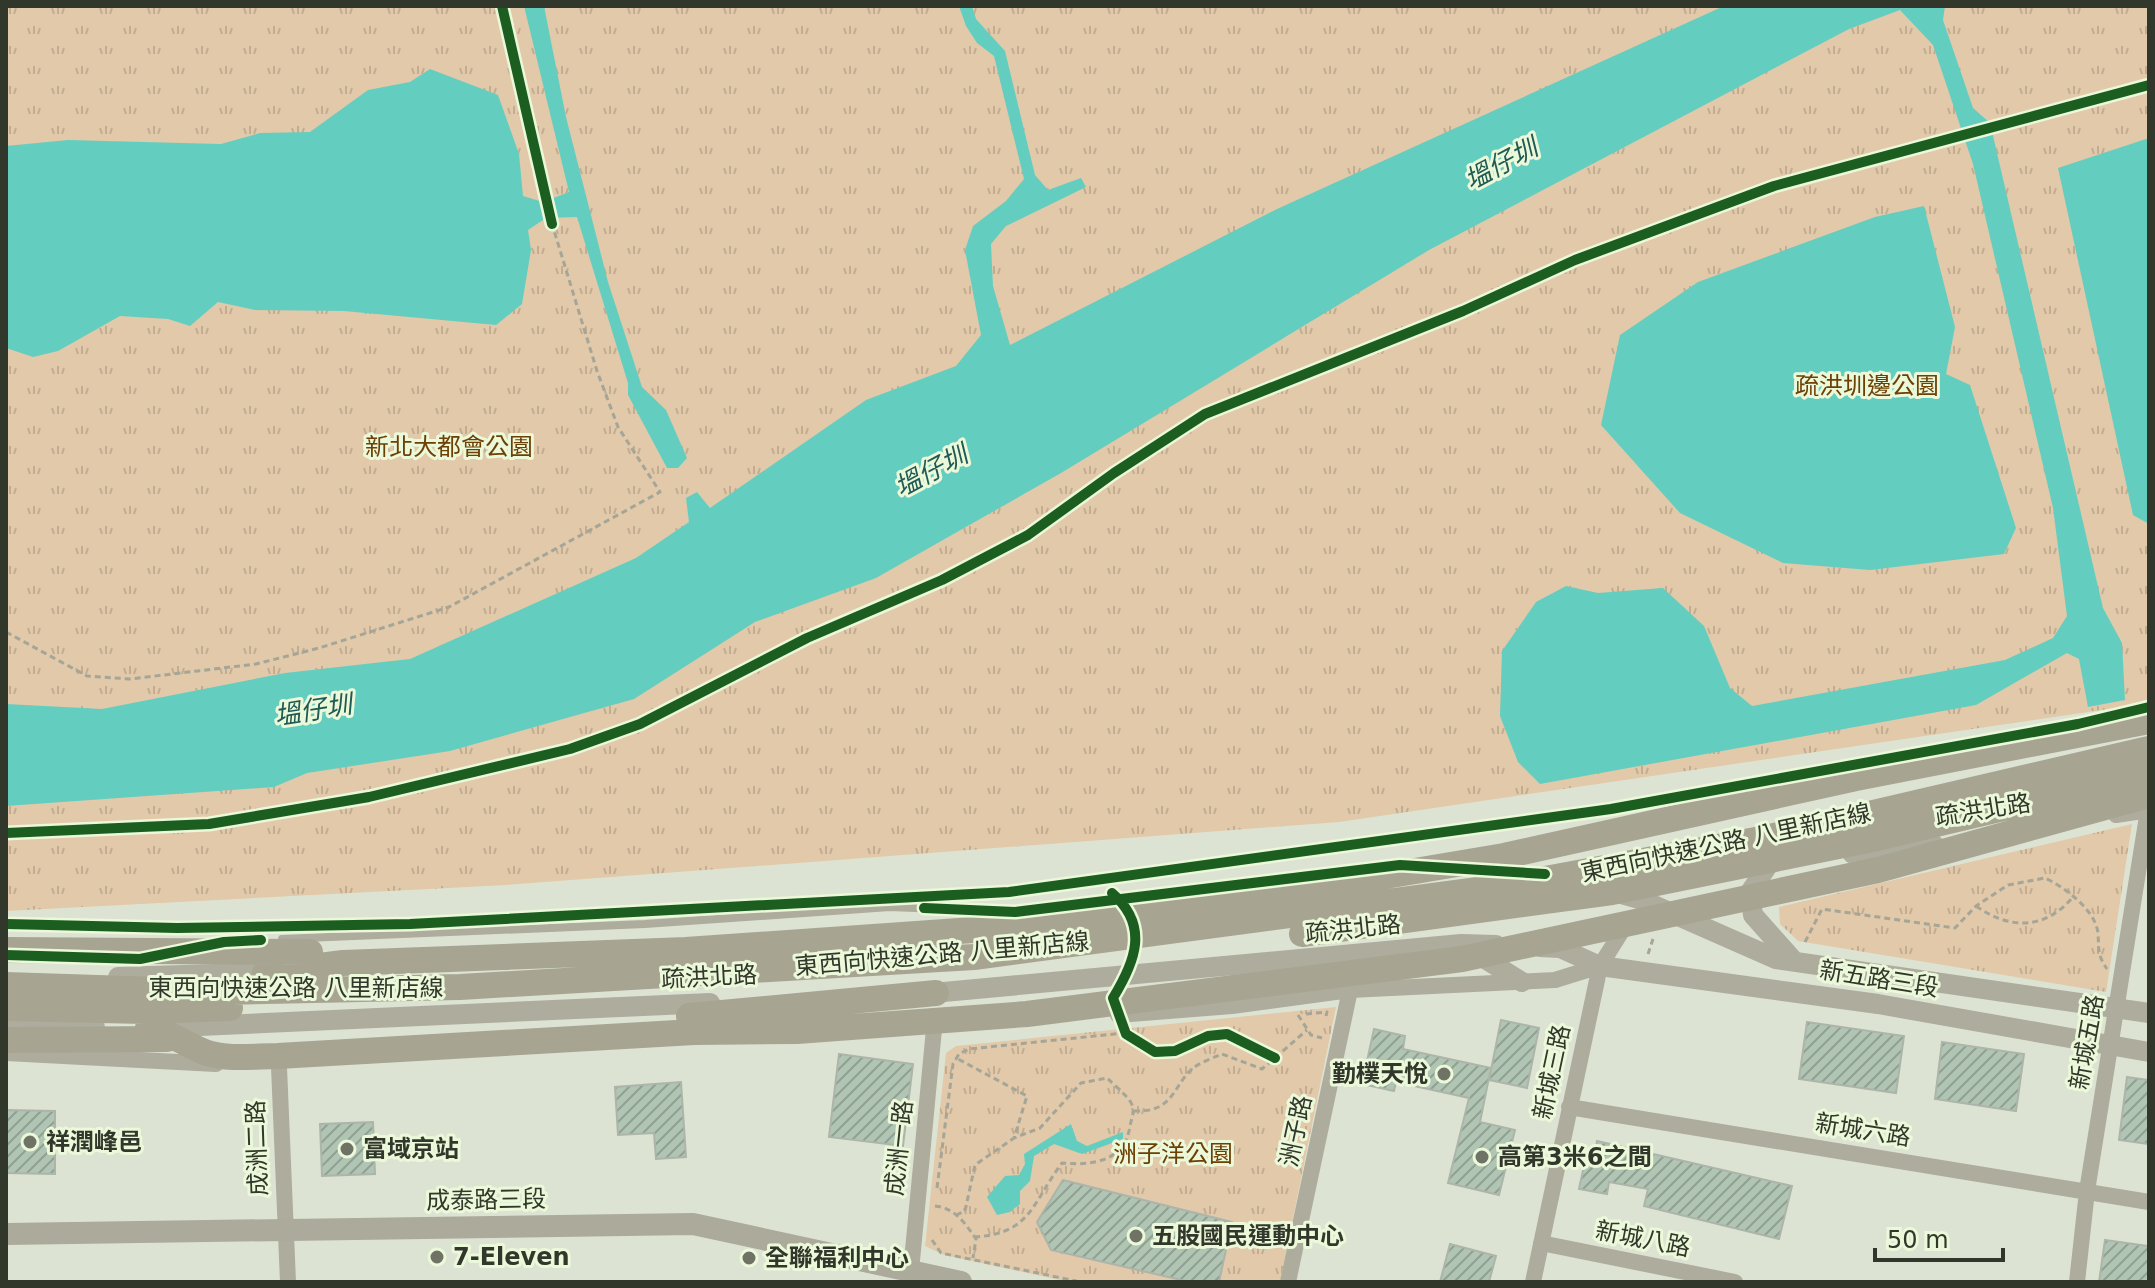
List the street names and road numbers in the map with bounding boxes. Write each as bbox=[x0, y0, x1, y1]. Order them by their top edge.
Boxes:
street label: 疏洪北路 bbox=[1933, 789, 2033, 831]
street label: 東西向快速公路 八里新店線 bbox=[1578, 799, 1874, 887]
street label: 疏洪北路 bbox=[1304, 910, 1402, 948]
street label: 東西向快速公路 八里新店線 bbox=[794, 927, 1090, 981]
street label: 新五路三段 bbox=[1818, 956, 1940, 1002]
street label: 疏洪北路 bbox=[660, 961, 758, 993]
street label: 東西向快速公路 八里新店線 bbox=[148, 974, 444, 1002]
street label: 新城五路 bbox=[2065, 992, 2109, 1092]
street label: 新城三路 bbox=[1528, 1022, 1576, 1122]
street label: 洲子路 bbox=[1275, 1093, 1317, 1169]
street label: 成洲一路 bbox=[880, 1099, 918, 1197]
street label: 成洲二路 bbox=[241, 1100, 273, 1196]
street label: 新城六路 bbox=[1813, 1109, 1913, 1151]
street label: 成泰路三段 bbox=[426, 1185, 546, 1215]
street label: 新城八路 bbox=[1593, 1216, 1693, 1262]

